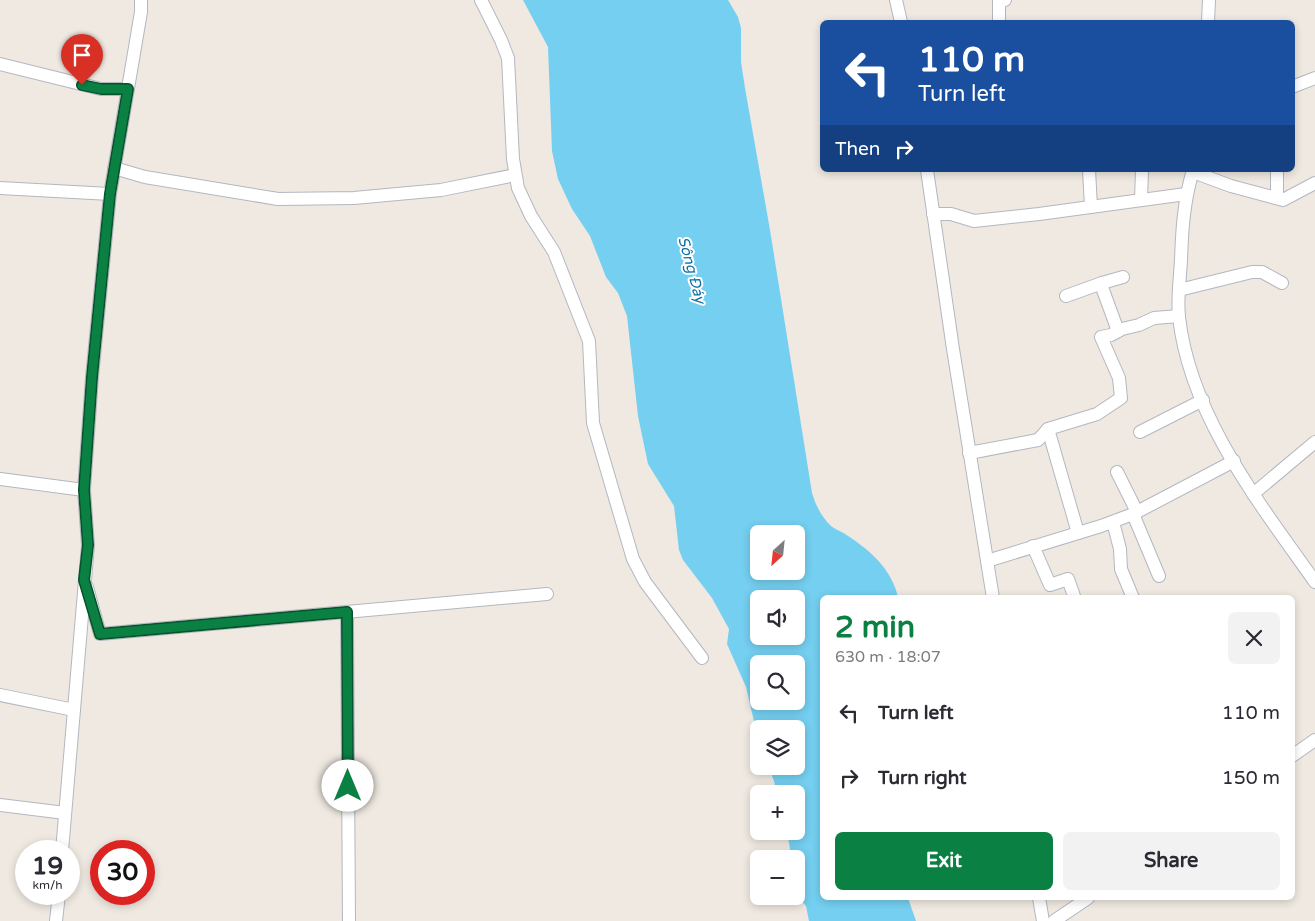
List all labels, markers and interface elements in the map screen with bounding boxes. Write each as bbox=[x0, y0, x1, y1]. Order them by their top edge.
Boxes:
pin bbox=[61, 34, 103, 85]
text: 110 m bbox=[918, 39, 1025, 81]
icon: left bbox=[835, 40, 900, 105]
icon: arrive bbox=[68, 41, 96, 69]
text: Turn left bbox=[918, 81, 1006, 107]
icon: right bbox=[890, 135, 918, 163]
text: Then bbox=[835, 138, 880, 160]
water label: Sông Đáy bbox=[674, 235, 710, 307]
north arrow bbox=[750, 525, 805, 580]
map controls bbox=[750, 525, 805, 905]
button: sound bbox=[750, 590, 805, 645]
text: 2 min bbox=[835, 609, 915, 646]
button: close bbox=[1228, 612, 1280, 664]
text: 630 m · 18:07 bbox=[835, 647, 941, 667]
button: search bbox=[750, 655, 805, 710]
icon: left bbox=[835, 699, 863, 727]
text: Turn left bbox=[878, 702, 954, 724]
text: 110 m bbox=[1222, 702, 1280, 724]
button: layers bbox=[750, 720, 805, 775]
position arrow bbox=[321, 759, 373, 811]
icon: right bbox=[835, 764, 863, 792]
text: Turn right bbox=[878, 767, 966, 789]
text: 150 m bbox=[1222, 767, 1280, 789]
button: + bbox=[750, 785, 805, 840]
button: Exit bbox=[835, 832, 1053, 890]
button: Share bbox=[1063, 832, 1280, 890]
speed limit sign: 30 bbox=[90, 840, 155, 905]
button: − bbox=[750, 850, 805, 905]
text: 19 bbox=[32, 851, 63, 881]
text: km/h bbox=[32, 878, 63, 892]

